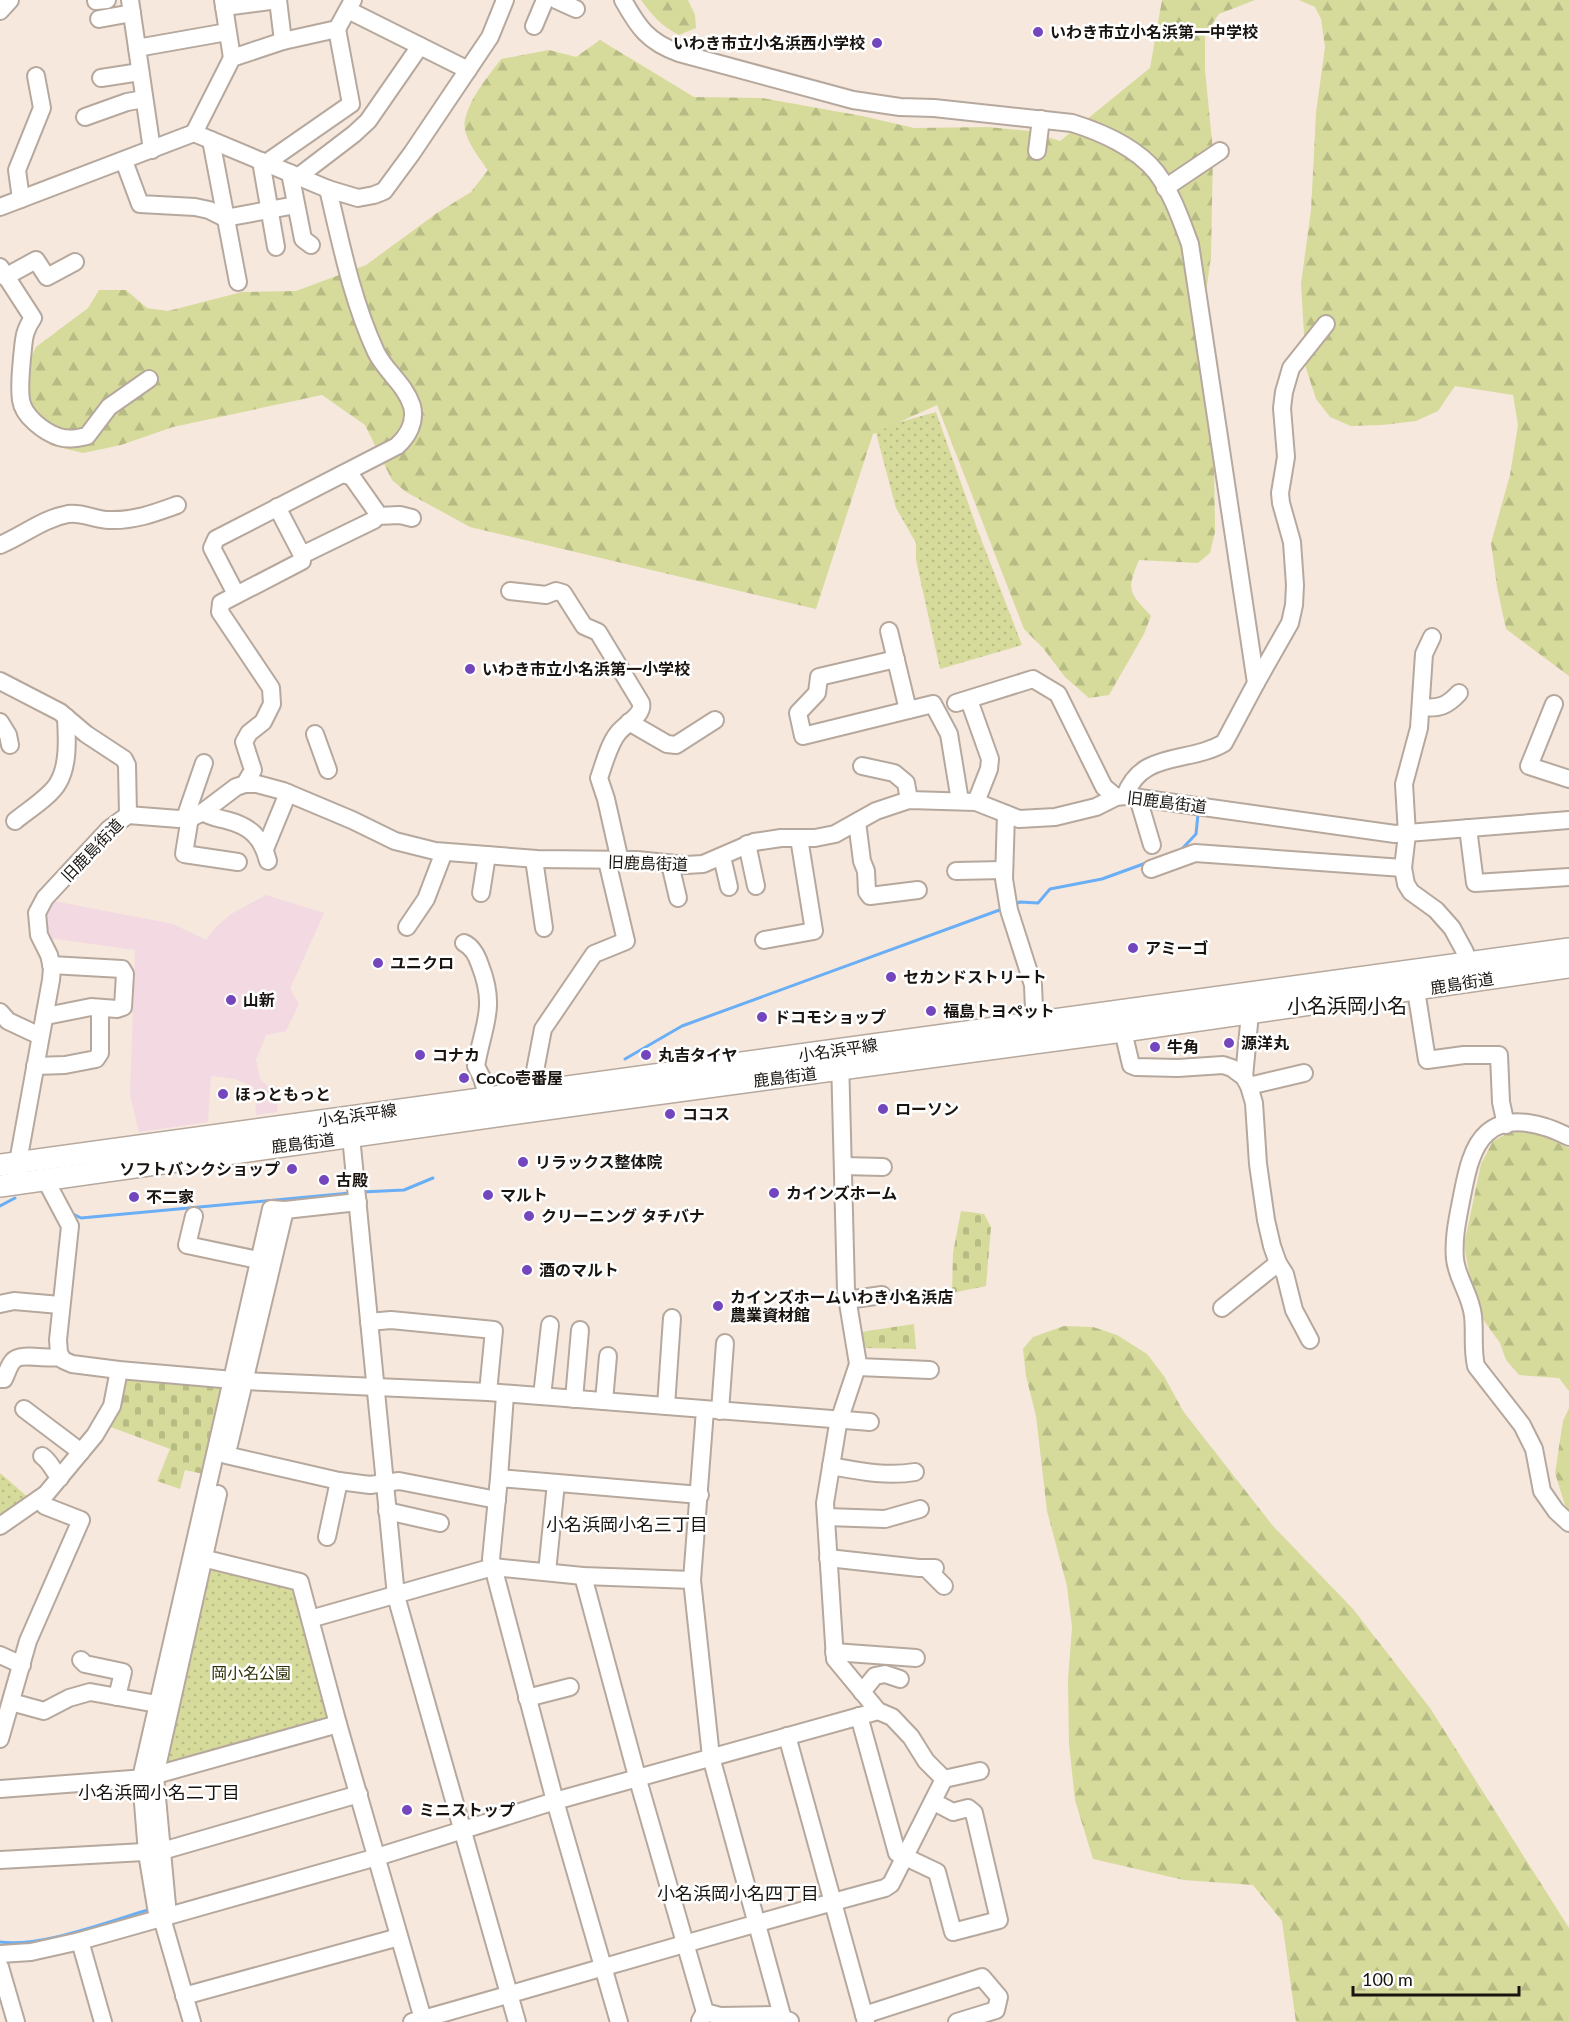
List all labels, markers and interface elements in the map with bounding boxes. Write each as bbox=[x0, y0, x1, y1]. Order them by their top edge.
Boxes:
place label: いわき市立小名浜第一中学校 bbox=[1050, 22, 1258, 41]
marker: いわき市立小名浜第一中学校 bbox=[1031, 25, 1045, 39]
place label: いわき市立小名浜西小学校 bbox=[673, 33, 865, 52]
marker: いわき市立小名浜西小学校 bbox=[870, 36, 884, 50]
place label: いわき市立小名浜第一小学校 bbox=[482, 659, 690, 678]
marker: いわき市立小名浜第一小学校 bbox=[463, 662, 477, 676]
street label: 旧鹿島街道 bbox=[1126, 787, 1208, 816]
street label: 旧鹿島街道 bbox=[57, 814, 126, 885]
street label: 旧鹿島街道 bbox=[608, 852, 688, 873]
place label: アミーゴ bbox=[1145, 938, 1209, 957]
marker: アミーゴ bbox=[1126, 941, 1140, 955]
place label: ユニクロ bbox=[390, 953, 454, 972]
marker: ユニクロ bbox=[371, 956, 385, 970]
place label: セカンドストリート bbox=[903, 967, 1047, 986]
street label: 鹿島街道 bbox=[1429, 968, 1495, 997]
marker: セカンドストリート bbox=[884, 970, 898, 984]
place label: 山新 bbox=[243, 990, 275, 1009]
marker: 山新 bbox=[224, 993, 238, 1007]
district label: 小名浜岡小名 bbox=[1287, 993, 1407, 1017]
place label: 福島トヨペット bbox=[943, 1001, 1055, 1020]
marker: 福島トヨペット bbox=[924, 1004, 938, 1018]
place label: ドコモショップ bbox=[774, 1007, 886, 1026]
marker: ドコモショップ bbox=[755, 1010, 769, 1024]
place label: 源洋丸 bbox=[1241, 1033, 1289, 1052]
street label: 小名浜平線 bbox=[797, 1035, 879, 1064]
marker: 源洋丸 bbox=[1222, 1036, 1236, 1050]
place label: 牛角 bbox=[1167, 1037, 1199, 1056]
marker: 牛角 bbox=[1148, 1040, 1162, 1054]
place label: コナカ bbox=[432, 1045, 480, 1064]
place label: 丸吉タイヤ bbox=[658, 1045, 738, 1064]
marker: コナカ bbox=[413, 1048, 427, 1062]
marker: 丸吉タイヤ bbox=[639, 1048, 653, 1062]
street label: 鹿島街道 bbox=[752, 1063, 818, 1090]
place label: CoCo壱番屋 bbox=[476, 1068, 563, 1087]
marker: CoCo壱番屋 bbox=[457, 1071, 471, 1085]
place label: ほっともっと bbox=[235, 1084, 331, 1103]
marker: ほっともっと bbox=[216, 1087, 230, 1101]
place label: ローソン bbox=[895, 1099, 959, 1118]
street label: 小名浜平線 bbox=[316, 1100, 398, 1129]
marker: ローソン bbox=[876, 1102, 890, 1116]
place label: ココス bbox=[682, 1104, 730, 1123]
marker: ココス bbox=[663, 1107, 677, 1121]
street label: 鹿島街道 bbox=[270, 1129, 336, 1156]
place label: リラックス整体院 bbox=[535, 1152, 663, 1171]
marker: リラックス整体院 bbox=[516, 1155, 530, 1169]
place label: ソフトバンクショップ bbox=[119, 1159, 280, 1178]
marker: ソフトバンクショップ bbox=[285, 1162, 299, 1176]
place label: 古殿 bbox=[336, 1170, 368, 1189]
marker: 古殿 bbox=[317, 1173, 331, 1187]
place label: カインズホーム bbox=[786, 1183, 897, 1202]
place label: マルト bbox=[500, 1185, 548, 1204]
marker: カインズホーム bbox=[767, 1186, 781, 1200]
place label: 不二家 bbox=[146, 1187, 194, 1206]
marker: マルト bbox=[481, 1188, 495, 1202]
marker: 不二家 bbox=[127, 1190, 141, 1204]
place label: クリーニング タチバナ bbox=[541, 1206, 705, 1225]
marker: クリーニング タチバナ bbox=[522, 1209, 536, 1223]
place label: 酒のマルト bbox=[539, 1260, 619, 1279]
marker: 酒のマルト bbox=[520, 1263, 534, 1277]
place label: カインズホームいわき小名浜店 農業資材館 bbox=[730, 1287, 953, 1324]
marker: カインズホームいわき小名浜店 農業資材館 bbox=[711, 1299, 725, 1313]
district label: 小名浜岡小名三丁目 bbox=[546, 1513, 708, 1535]
park label: 岡小名公園 bbox=[211, 1663, 291, 1682]
district label: 小名浜岡小名二丁目 bbox=[78, 1781, 240, 1803]
place label: ミニストップ bbox=[419, 1800, 515, 1819]
marker: ミニストップ bbox=[400, 1803, 414, 1817]
district label: 小名浜岡小名四丁目 bbox=[657, 1882, 819, 1904]
scale bar bbox=[1353, 1959, 1520, 1997]
text: 100 m bbox=[1362, 1968, 1413, 1990]

